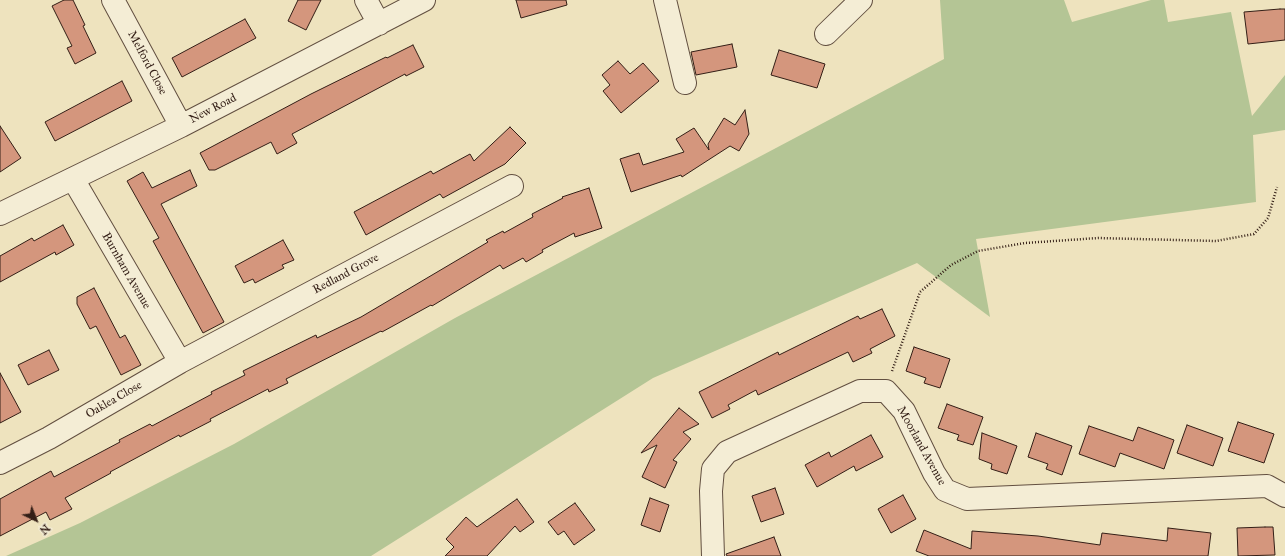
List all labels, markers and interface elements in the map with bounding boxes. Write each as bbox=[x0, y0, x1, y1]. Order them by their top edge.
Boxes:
street label: Melford Close bbox=[124, 29, 170, 97]
street label: New Road bbox=[187, 91, 239, 127]
street label: Burnham Avenue bbox=[98, 230, 154, 312]
street label: Redland Grove bbox=[311, 251, 381, 297]
street label: Oaklea Close bbox=[83, 378, 145, 422]
street label: Moorland Avenue bbox=[893, 404, 949, 488]
north arrow bbox=[16, 500, 56, 540]
text: N bbox=[37, 521, 52, 537]

